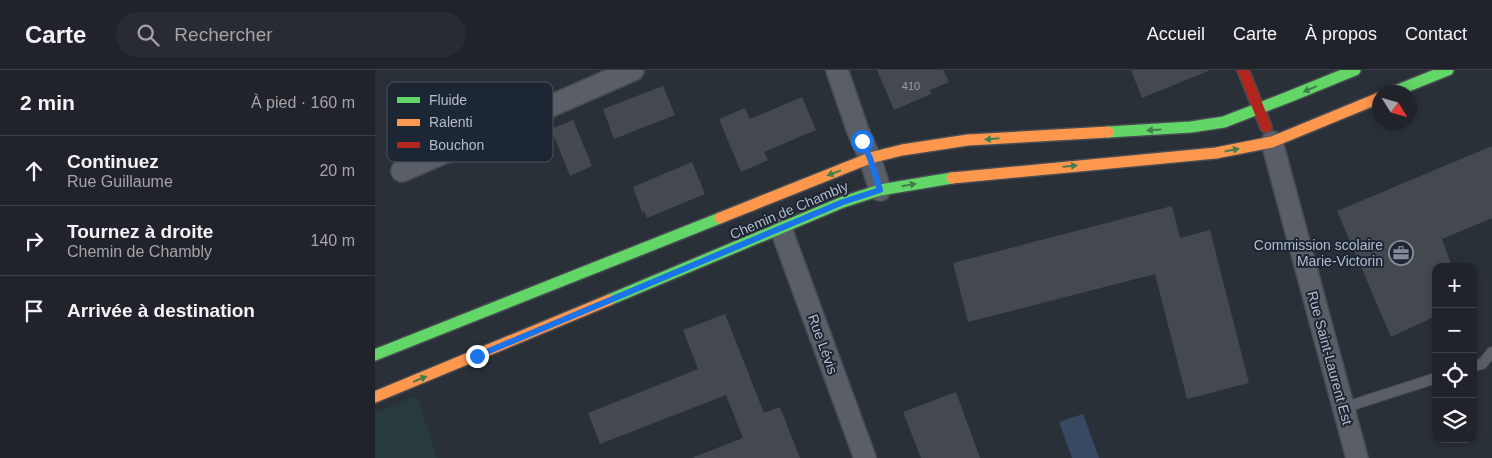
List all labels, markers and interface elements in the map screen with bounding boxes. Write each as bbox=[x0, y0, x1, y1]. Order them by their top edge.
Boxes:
search box bbox=[116, 12, 466, 57]
text: Carte bbox=[25, 21, 86, 48]
icon: search bbox=[134, 21, 162, 49]
text: Rechercher bbox=[174, 24, 273, 45]
text: Accueil bbox=[1147, 24, 1205, 44]
text: Carte bbox=[1233, 24, 1277, 44]
text: À propos bbox=[1305, 24, 1377, 44]
text: Contact bbox=[1405, 24, 1467, 44]
house number: 410 bbox=[902, 80, 920, 92]
legend bbox=[387, 82, 553, 162]
one-way arrow bbox=[1303, 85, 1317, 93]
north arrow bbox=[1372, 85, 1417, 130]
text: 2 min bbox=[20, 91, 75, 114]
text: Fluide bbox=[429, 92, 467, 108]
text: À pied · 160 m bbox=[251, 94, 355, 111]
text: Ralenti bbox=[429, 114, 473, 130]
one-way arrow bbox=[1146, 126, 1162, 134]
route start bbox=[851, 130, 874, 153]
one-way arrow bbox=[983, 135, 999, 143]
text: Bouchon bbox=[429, 137, 484, 153]
one-way arrow bbox=[1225, 146, 1241, 154]
text: Continuez bbox=[67, 151, 159, 172]
icon: ahead bbox=[20, 157, 48, 185]
text: 20 m bbox=[319, 162, 355, 179]
one-way arrow bbox=[1063, 162, 1079, 170]
one-way arrow bbox=[826, 169, 841, 177]
text: Rue Guillaume bbox=[67, 173, 173, 190]
street label: Chemin de Chambly bbox=[727, 178, 851, 242]
one-way arrow bbox=[902, 180, 918, 188]
text: Tournez à droite bbox=[67, 221, 213, 242]
icon: right bbox=[20, 227, 48, 255]
text: 140 m bbox=[311, 232, 355, 249]
place label: Commission scolaire Marie-Victorin bbox=[1254, 237, 1383, 269]
office icon: Commission scolaire Marie-Victorin bbox=[1388, 240, 1414, 266]
text: Chemin de Chambly bbox=[67, 243, 212, 260]
map controls bbox=[1432, 263, 1477, 443]
button: + bbox=[1432, 263, 1477, 308]
street label: Rue Saint-Laurent Est bbox=[1304, 289, 1356, 427]
icon: arrive bbox=[20, 297, 48, 325]
text: Arrivée à destination bbox=[67, 300, 255, 321]
button: − bbox=[1432, 308, 1477, 353]
street label: Rue Lévis bbox=[805, 312, 841, 376]
route end bbox=[466, 345, 489, 368]
button: locate bbox=[1432, 353, 1477, 398]
one-way arrow bbox=[413, 375, 428, 383]
button: layers bbox=[1432, 398, 1477, 443]

